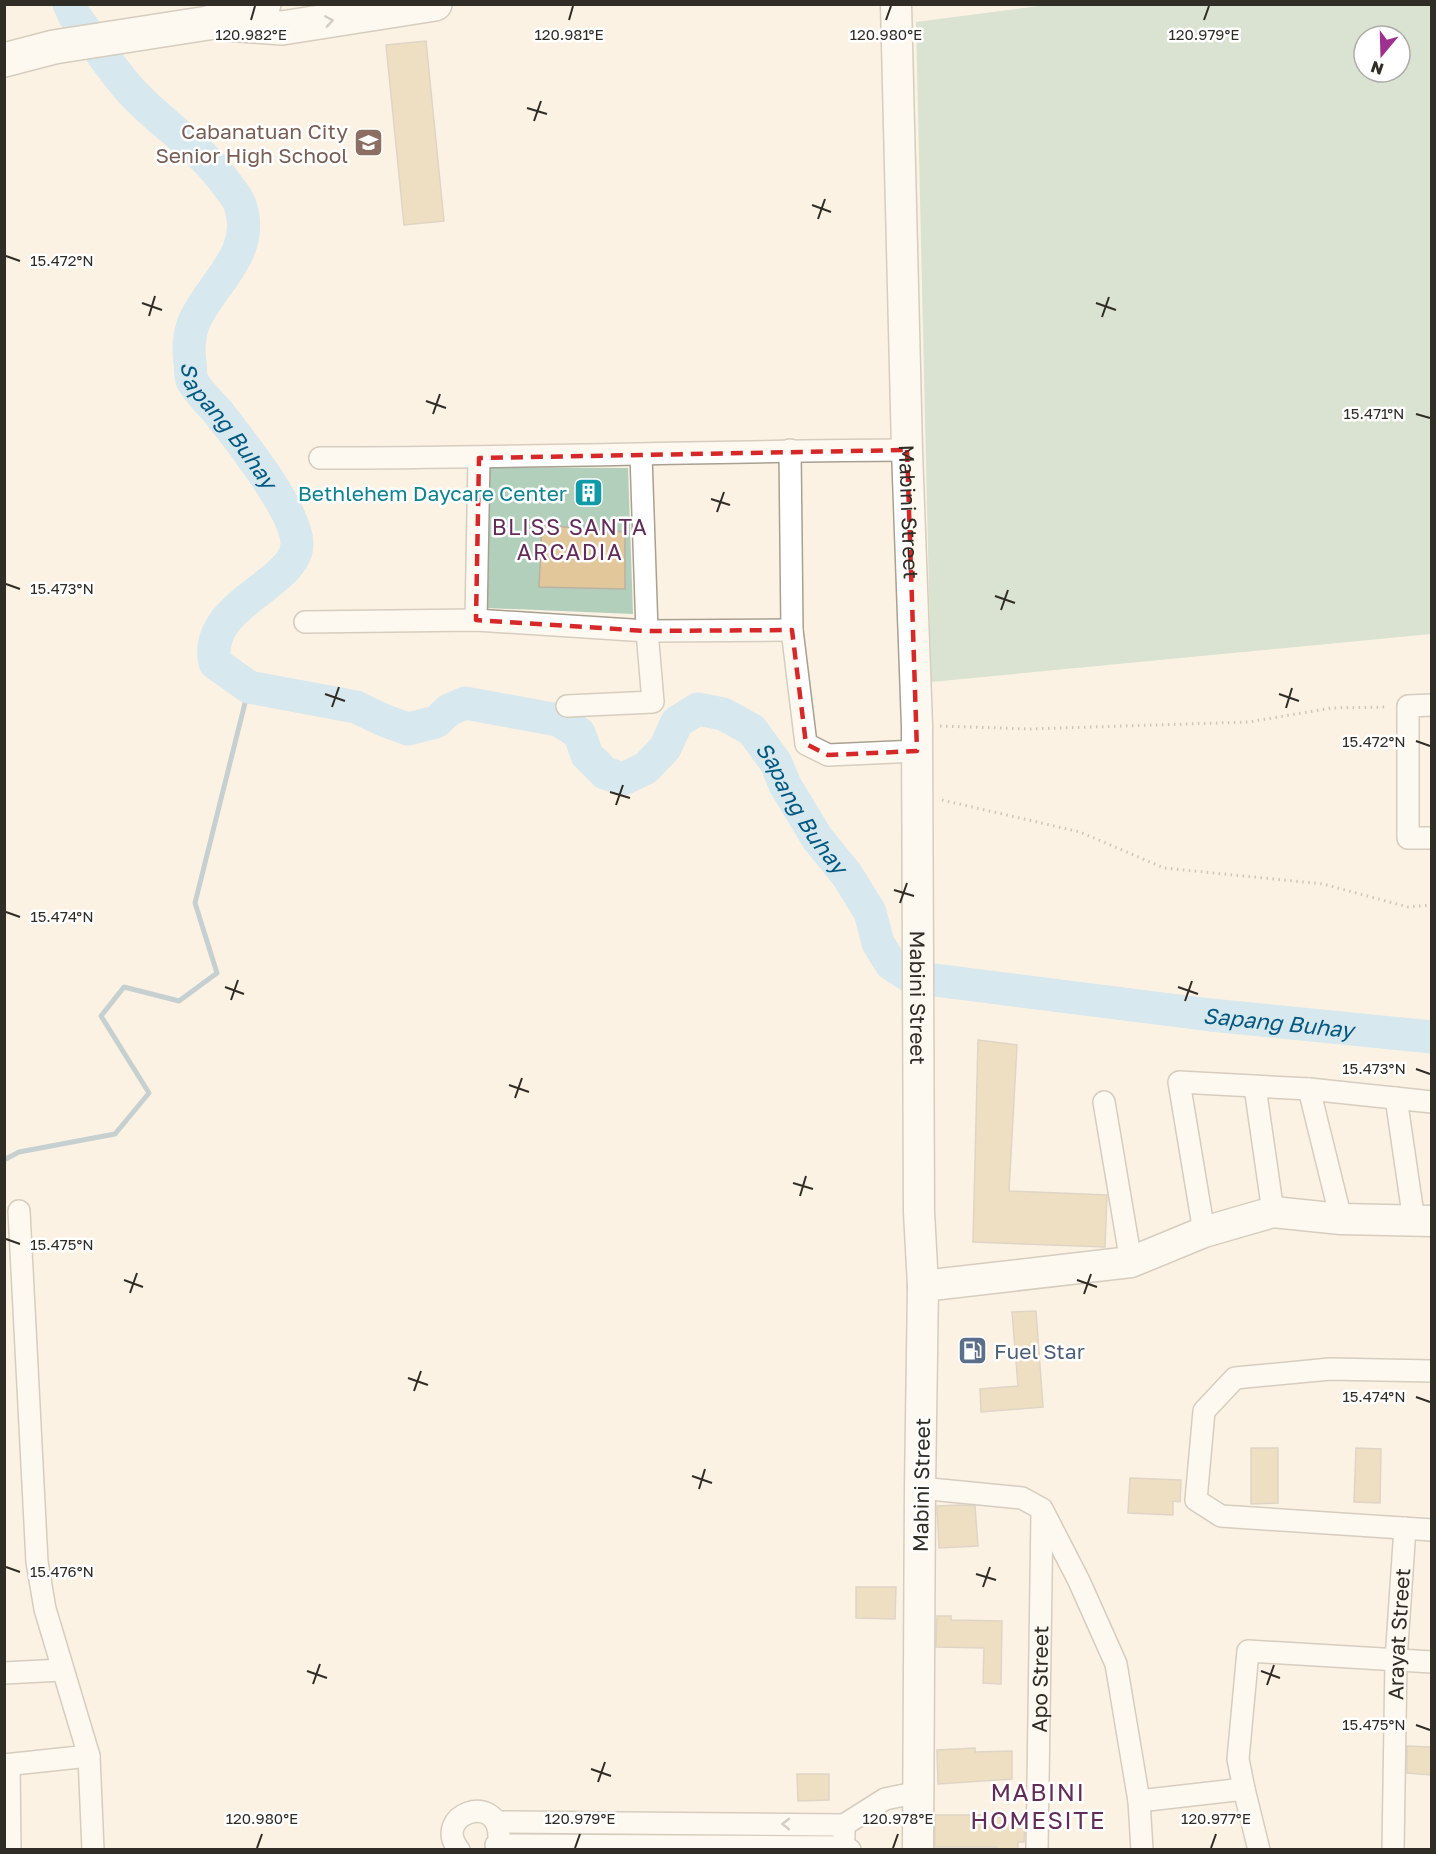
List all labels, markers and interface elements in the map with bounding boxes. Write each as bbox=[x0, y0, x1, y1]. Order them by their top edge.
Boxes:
one-way arrow bbox=[324, 15, 333, 27]
north arrow bbox=[1352, 24, 1412, 84]
text: 120.982°E bbox=[215, 25, 287, 43]
text: 120.981°E bbox=[534, 25, 604, 43]
text: 120.980°E bbox=[850, 25, 922, 43]
text: 120.979°E bbox=[1169, 25, 1239, 43]
text: N bbox=[1368, 57, 1386, 80]
place label: Cabanatuan City Senior High School bbox=[155, 118, 348, 168]
school or university icon: Cabanatuan City Senior High School bbox=[353, 127, 385, 159]
text: 15.472°N bbox=[30, 251, 94, 269]
water label: Sapang Buhay bbox=[177, 362, 285, 496]
text: 15.471°N bbox=[1344, 404, 1404, 422]
street label: Mabini Street bbox=[894, 444, 925, 580]
building icon: Bethlehem Daycare Center bbox=[572, 477, 604, 509]
place label: Bethlehem Daycare Center bbox=[298, 480, 567, 506]
district label: BLISS SANTA ARCADIA bbox=[492, 513, 648, 565]
text: 15.473°N bbox=[30, 579, 94, 597]
text: 15.472°N bbox=[1342, 732, 1406, 750]
water label: Sapang Buhay bbox=[751, 736, 855, 881]
text: 15.474°N bbox=[30, 907, 94, 925]
street label: Mabini Street bbox=[905, 930, 931, 1065]
water label: Sapang Buhay bbox=[1202, 1001, 1357, 1043]
text: 15.473°N bbox=[1342, 1059, 1406, 1077]
text: 15.475°N bbox=[30, 1235, 94, 1253]
fuel station icon: Fuel Star bbox=[957, 1335, 989, 1367]
place label: Fuel Star bbox=[994, 1338, 1085, 1364]
text: 15.474°N bbox=[1342, 1387, 1406, 1405]
street label: Mabini Street bbox=[907, 1418, 935, 1552]
text: 15.476°N bbox=[30, 1562, 94, 1580]
street label: Arayat Street bbox=[1382, 1567, 1415, 1700]
street label: Apo Street bbox=[1026, 1625, 1053, 1733]
text: 15.475°N bbox=[1342, 1715, 1406, 1733]
district label: MABINI HOMESITE bbox=[970, 1777, 1106, 1834]
text: 120.980°E bbox=[226, 1809, 298, 1827]
text: 120.979°E bbox=[545, 1809, 615, 1827]
text: 120.978°E bbox=[863, 1809, 933, 1827]
text: 120.977°E bbox=[1181, 1809, 1251, 1827]
one-way arrow bbox=[781, 1818, 790, 1831]

